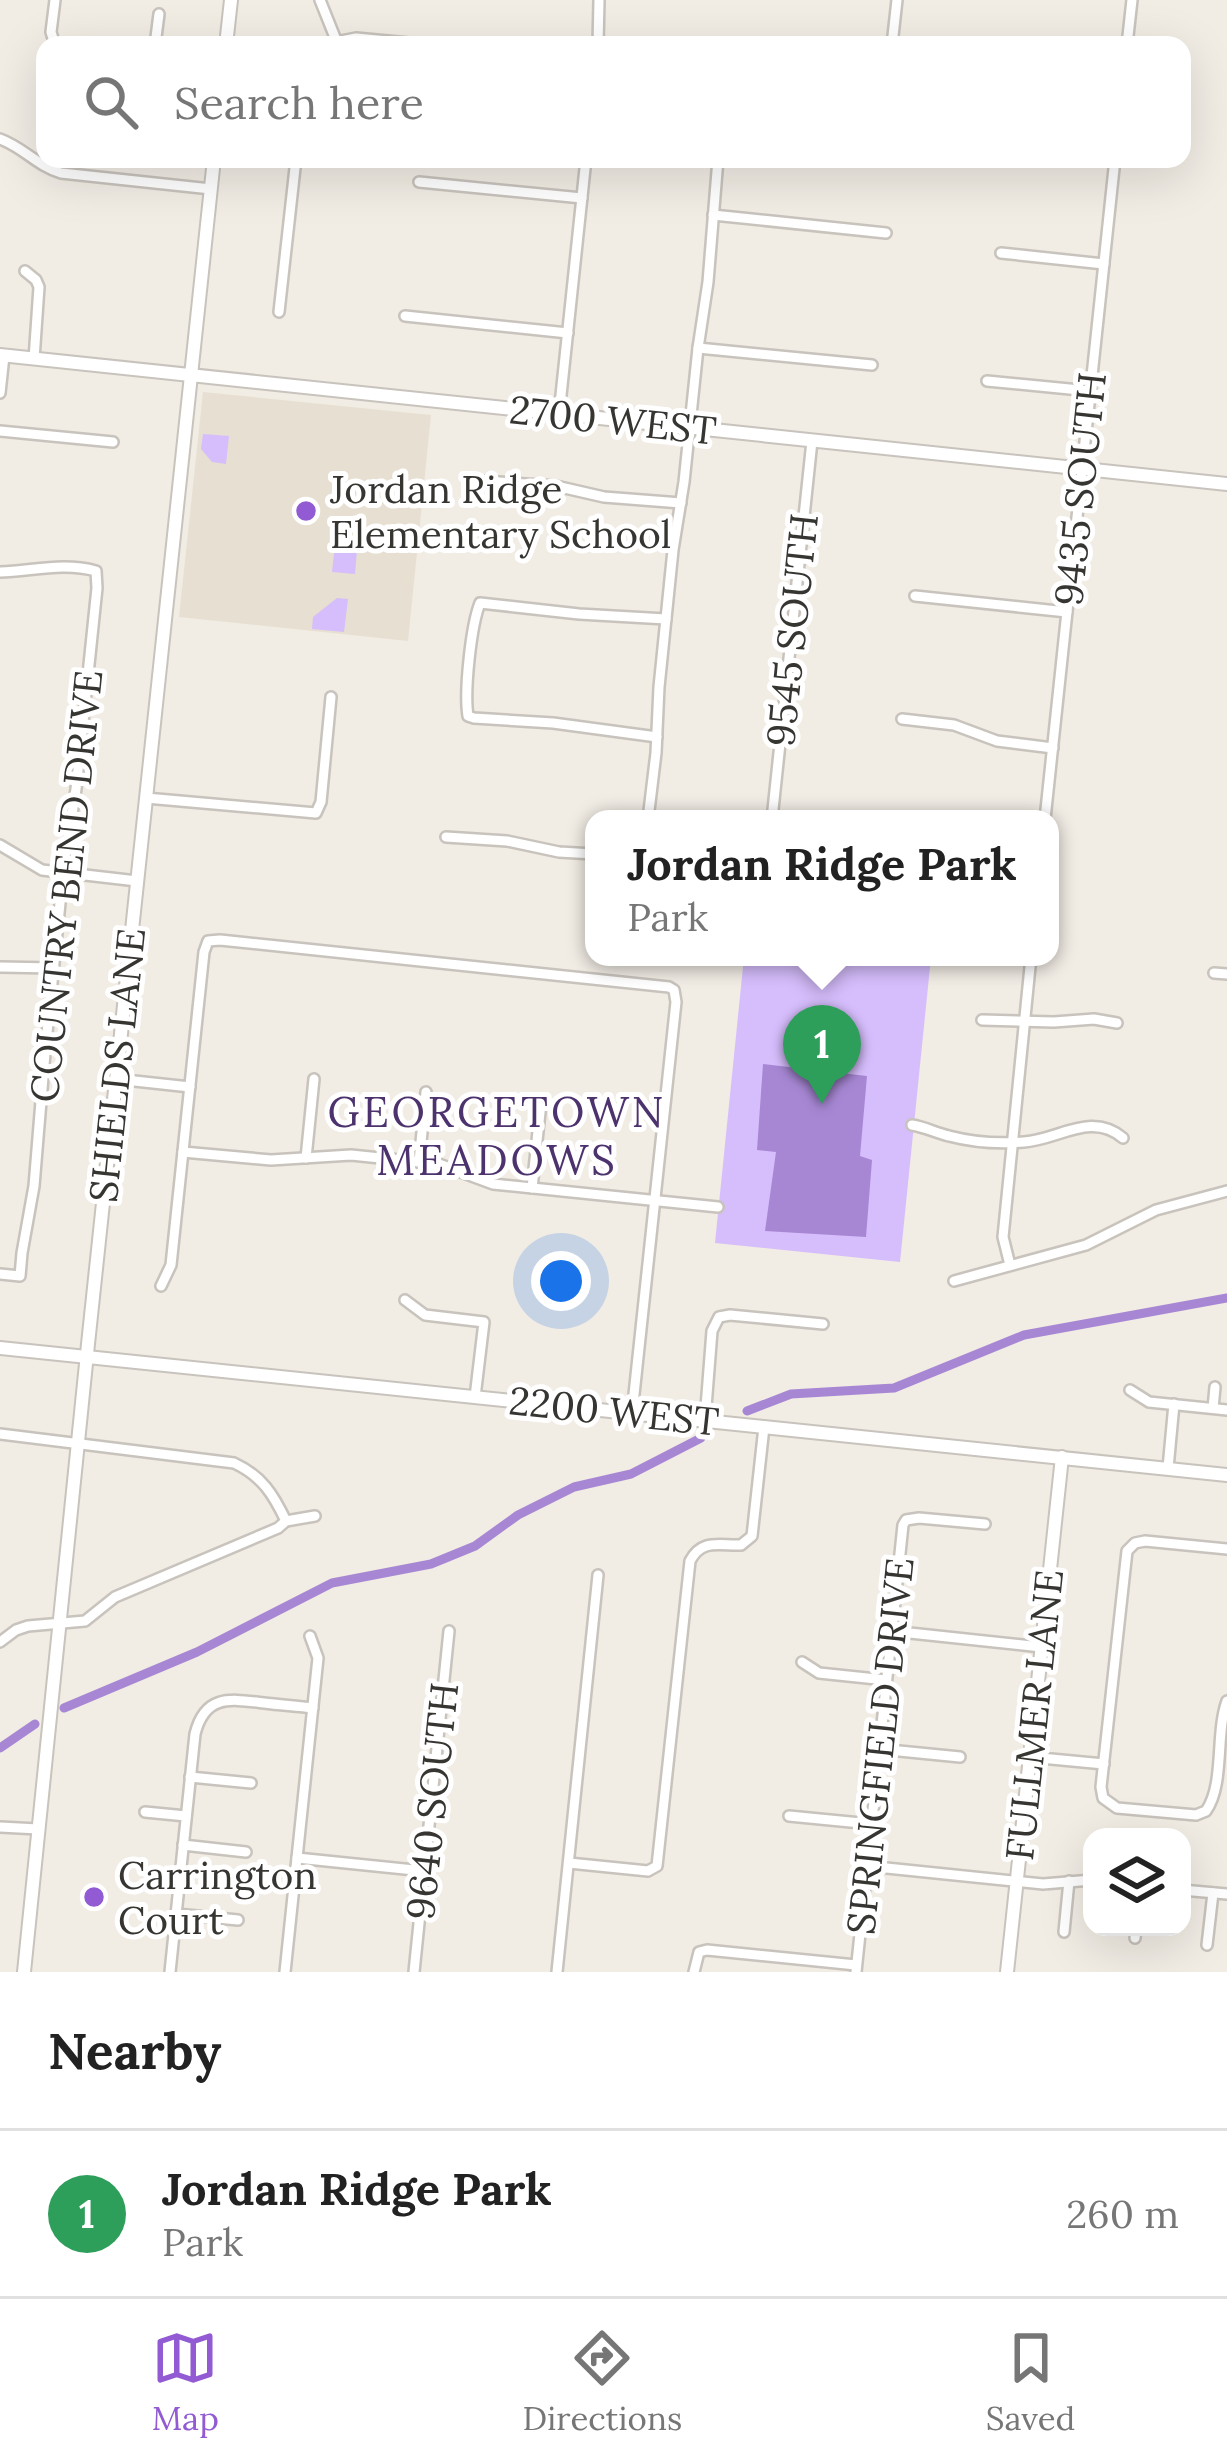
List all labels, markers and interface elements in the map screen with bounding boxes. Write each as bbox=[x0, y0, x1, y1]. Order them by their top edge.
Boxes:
search box bbox=[36, 36, 1191, 168]
icon: search bbox=[78, 69, 144, 135]
text: Search here bbox=[174, 74, 424, 131]
street label: 9435 SOUTH bbox=[1043, 370, 1117, 608]
street label: 2700 WEST bbox=[507, 384, 719, 456]
place label: Jordan Ridge Elementary School bbox=[329, 464, 671, 559]
marker: Jordan Ridge Elementary School bbox=[293, 498, 319, 524]
street label: 9545 SOUTH bbox=[755, 511, 829, 749]
street label: COUNTRY BEND DRIVE bbox=[18, 667, 114, 1105]
popup bbox=[585, 810, 1059, 966]
text: Jordan Ridge Park bbox=[627, 835, 1017, 892]
text: Park bbox=[627, 892, 708, 942]
street label: SHIELDS LANE bbox=[78, 925, 156, 1205]
pin: 1 bbox=[783, 1005, 861, 1104]
district label: GEORGETOWN MEADOWS bbox=[328, 1085, 666, 1187]
your location bbox=[531, 1251, 591, 1311]
street label: 2200 WEST bbox=[507, 1375, 721, 1447]
street label: SPRINGFIELD DRIVE bbox=[835, 1555, 925, 1937]
street label: FULLMER LANE bbox=[994, 1567, 1074, 1863]
street label: 9640 SOUTH bbox=[395, 1680, 469, 1922]
map controls bbox=[1083, 1828, 1191, 1936]
button: layers bbox=[1083, 1828, 1191, 1936]
place label: Carrington Court bbox=[118, 1850, 317, 1945]
marker: Carrington Court bbox=[81, 1884, 107, 1910]
text: Nearby bbox=[48, 2018, 221, 2083]
text: Jordan Ridge Park bbox=[162, 2160, 552, 2217]
text: 1 bbox=[79, 2189, 95, 2239]
text: 260 m bbox=[1066, 2189, 1179, 2239]
text: Park bbox=[162, 2217, 243, 2267]
tab: Map bbox=[152, 2325, 219, 2439]
tab: Directions bbox=[523, 2325, 682, 2439]
tab: Saved bbox=[986, 2325, 1075, 2439]

